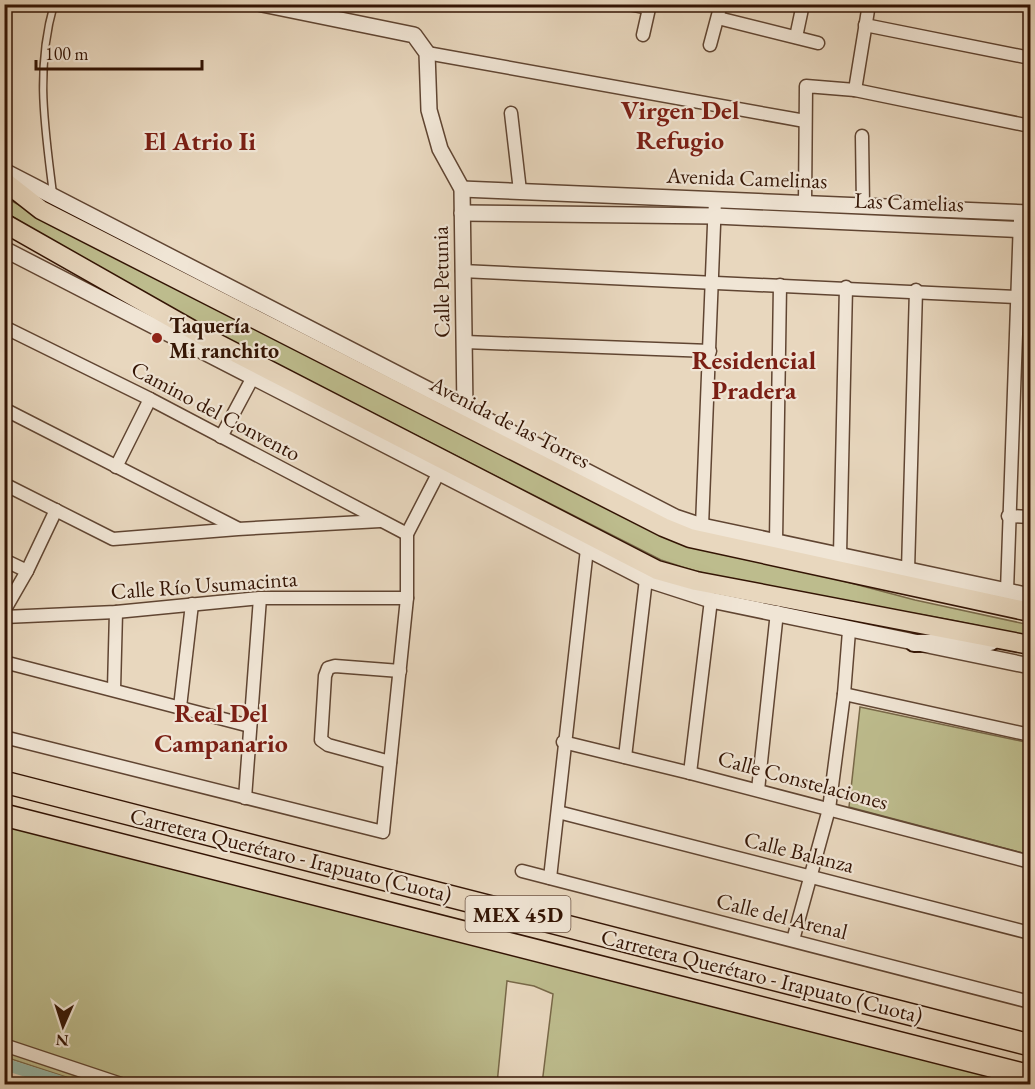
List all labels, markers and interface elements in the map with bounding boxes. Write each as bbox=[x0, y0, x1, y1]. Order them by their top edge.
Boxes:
scale bar bbox=[36, 33, 202, 71]
text: 100 m bbox=[45, 42, 89, 65]
district label: Virgen Del Refugio bbox=[621, 93, 739, 157]
district label: El Atrio Ii bbox=[144, 124, 256, 158]
street label: Avenida Camelinas bbox=[665, 161, 828, 195]
street label: Las Camelias bbox=[854, 186, 964, 218]
street label: Calle Petunia bbox=[426, 226, 456, 338]
place label: Taquería Mi ranchito bbox=[169, 311, 279, 365]
marker: Taquería Mi ranchito bbox=[150, 331, 164, 345]
district label: Residencial Pradera bbox=[692, 343, 816, 407]
street label: Camino del Convento bbox=[126, 354, 306, 468]
street label: Avenida de las Torres bbox=[424, 369, 595, 475]
street label: Calle Río Usumacinta bbox=[110, 564, 298, 606]
district label: Real Del Campanario bbox=[154, 696, 288, 760]
street label: Calle Constelaciones bbox=[715, 743, 891, 817]
street label: Carretera Querétaro - Irapuato (Cuota) bbox=[127, 801, 455, 909]
street label: Calle Balanza bbox=[741, 824, 857, 880]
street label: Calle del Arenal bbox=[713, 886, 851, 946]
road number: MEX 45D bbox=[466, 896, 570, 932]
street label: Carretera Querétaro - Irapuato (Cuota) bbox=[598, 922, 926, 1030]
north arrow bbox=[33, 996, 93, 1056]
text: N bbox=[55, 1030, 69, 1051]

